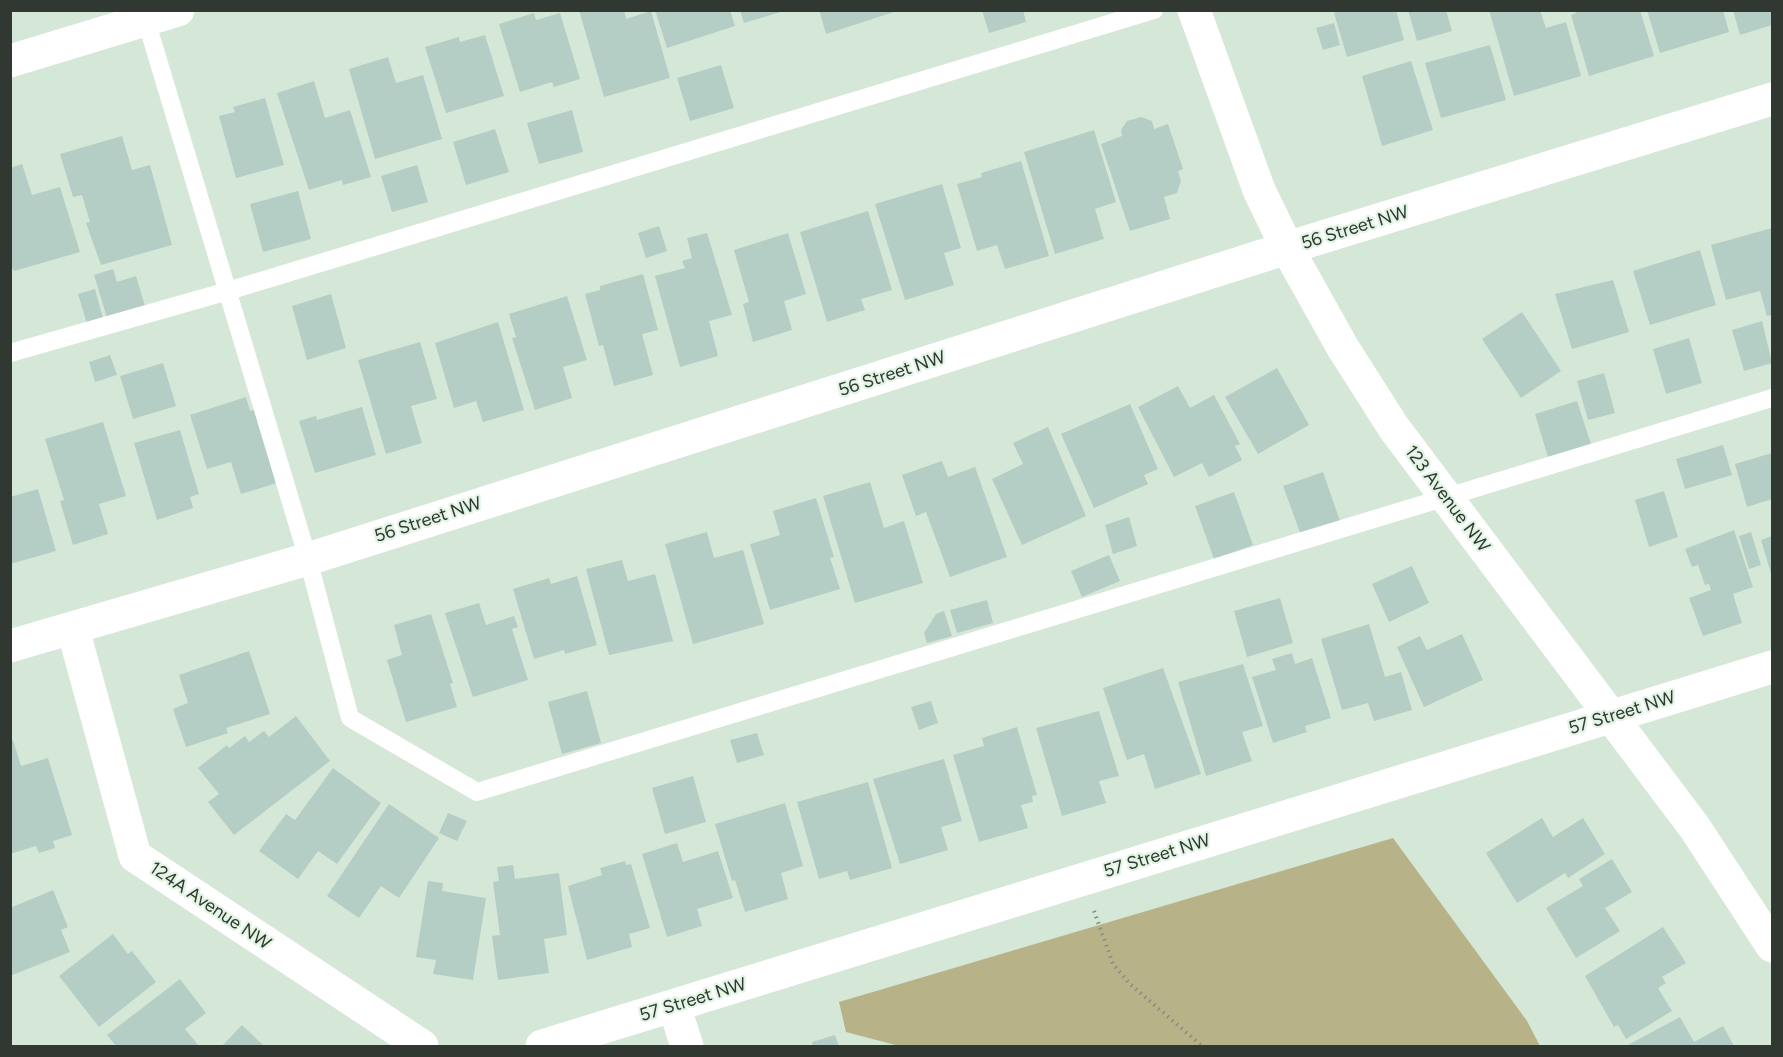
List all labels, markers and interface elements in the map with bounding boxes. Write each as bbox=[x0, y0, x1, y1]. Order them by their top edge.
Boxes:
street label: 56 Street NW bbox=[1299, 201, 1411, 255]
street label: 56 Street NW bbox=[836, 347, 948, 401]
street label: 123 Avenue NW bbox=[1400, 441, 1494, 557]
street label: 56 Street NW bbox=[372, 493, 484, 547]
street label: 57 Street NW bbox=[1566, 687, 1678, 739]
street label: 57 Street NW bbox=[1101, 830, 1213, 882]
street label: 124A Avenue NW bbox=[145, 857, 275, 955]
street label: 57 Street NW bbox=[637, 974, 749, 1026]

